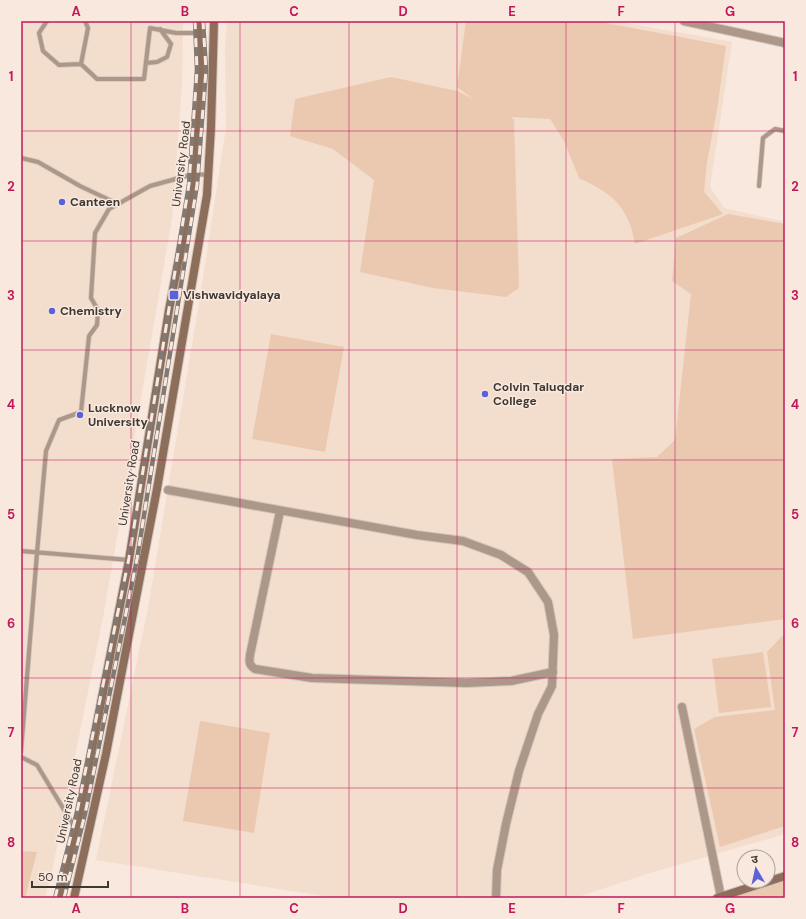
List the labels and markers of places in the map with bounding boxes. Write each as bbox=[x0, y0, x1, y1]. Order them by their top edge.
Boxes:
place label: Canteen bbox=[70, 194, 120, 210]
marker: Canteen bbox=[57, 197, 67, 207]
place label: Vishwavidyalaya bbox=[183, 287, 280, 303]
marker: Vishwavidyalaya bbox=[168, 289, 180, 301]
place label: Chemistry bbox=[60, 303, 122, 319]
marker: Chemistry bbox=[47, 306, 57, 316]
place label: Colvin Taluqdar College bbox=[493, 379, 584, 409]
marker: Colvin Taluqdar College bbox=[480, 389, 490, 399]
place label: Lucknow University bbox=[88, 400, 148, 430]
marker: Lucknow University bbox=[75, 410, 85, 420]

